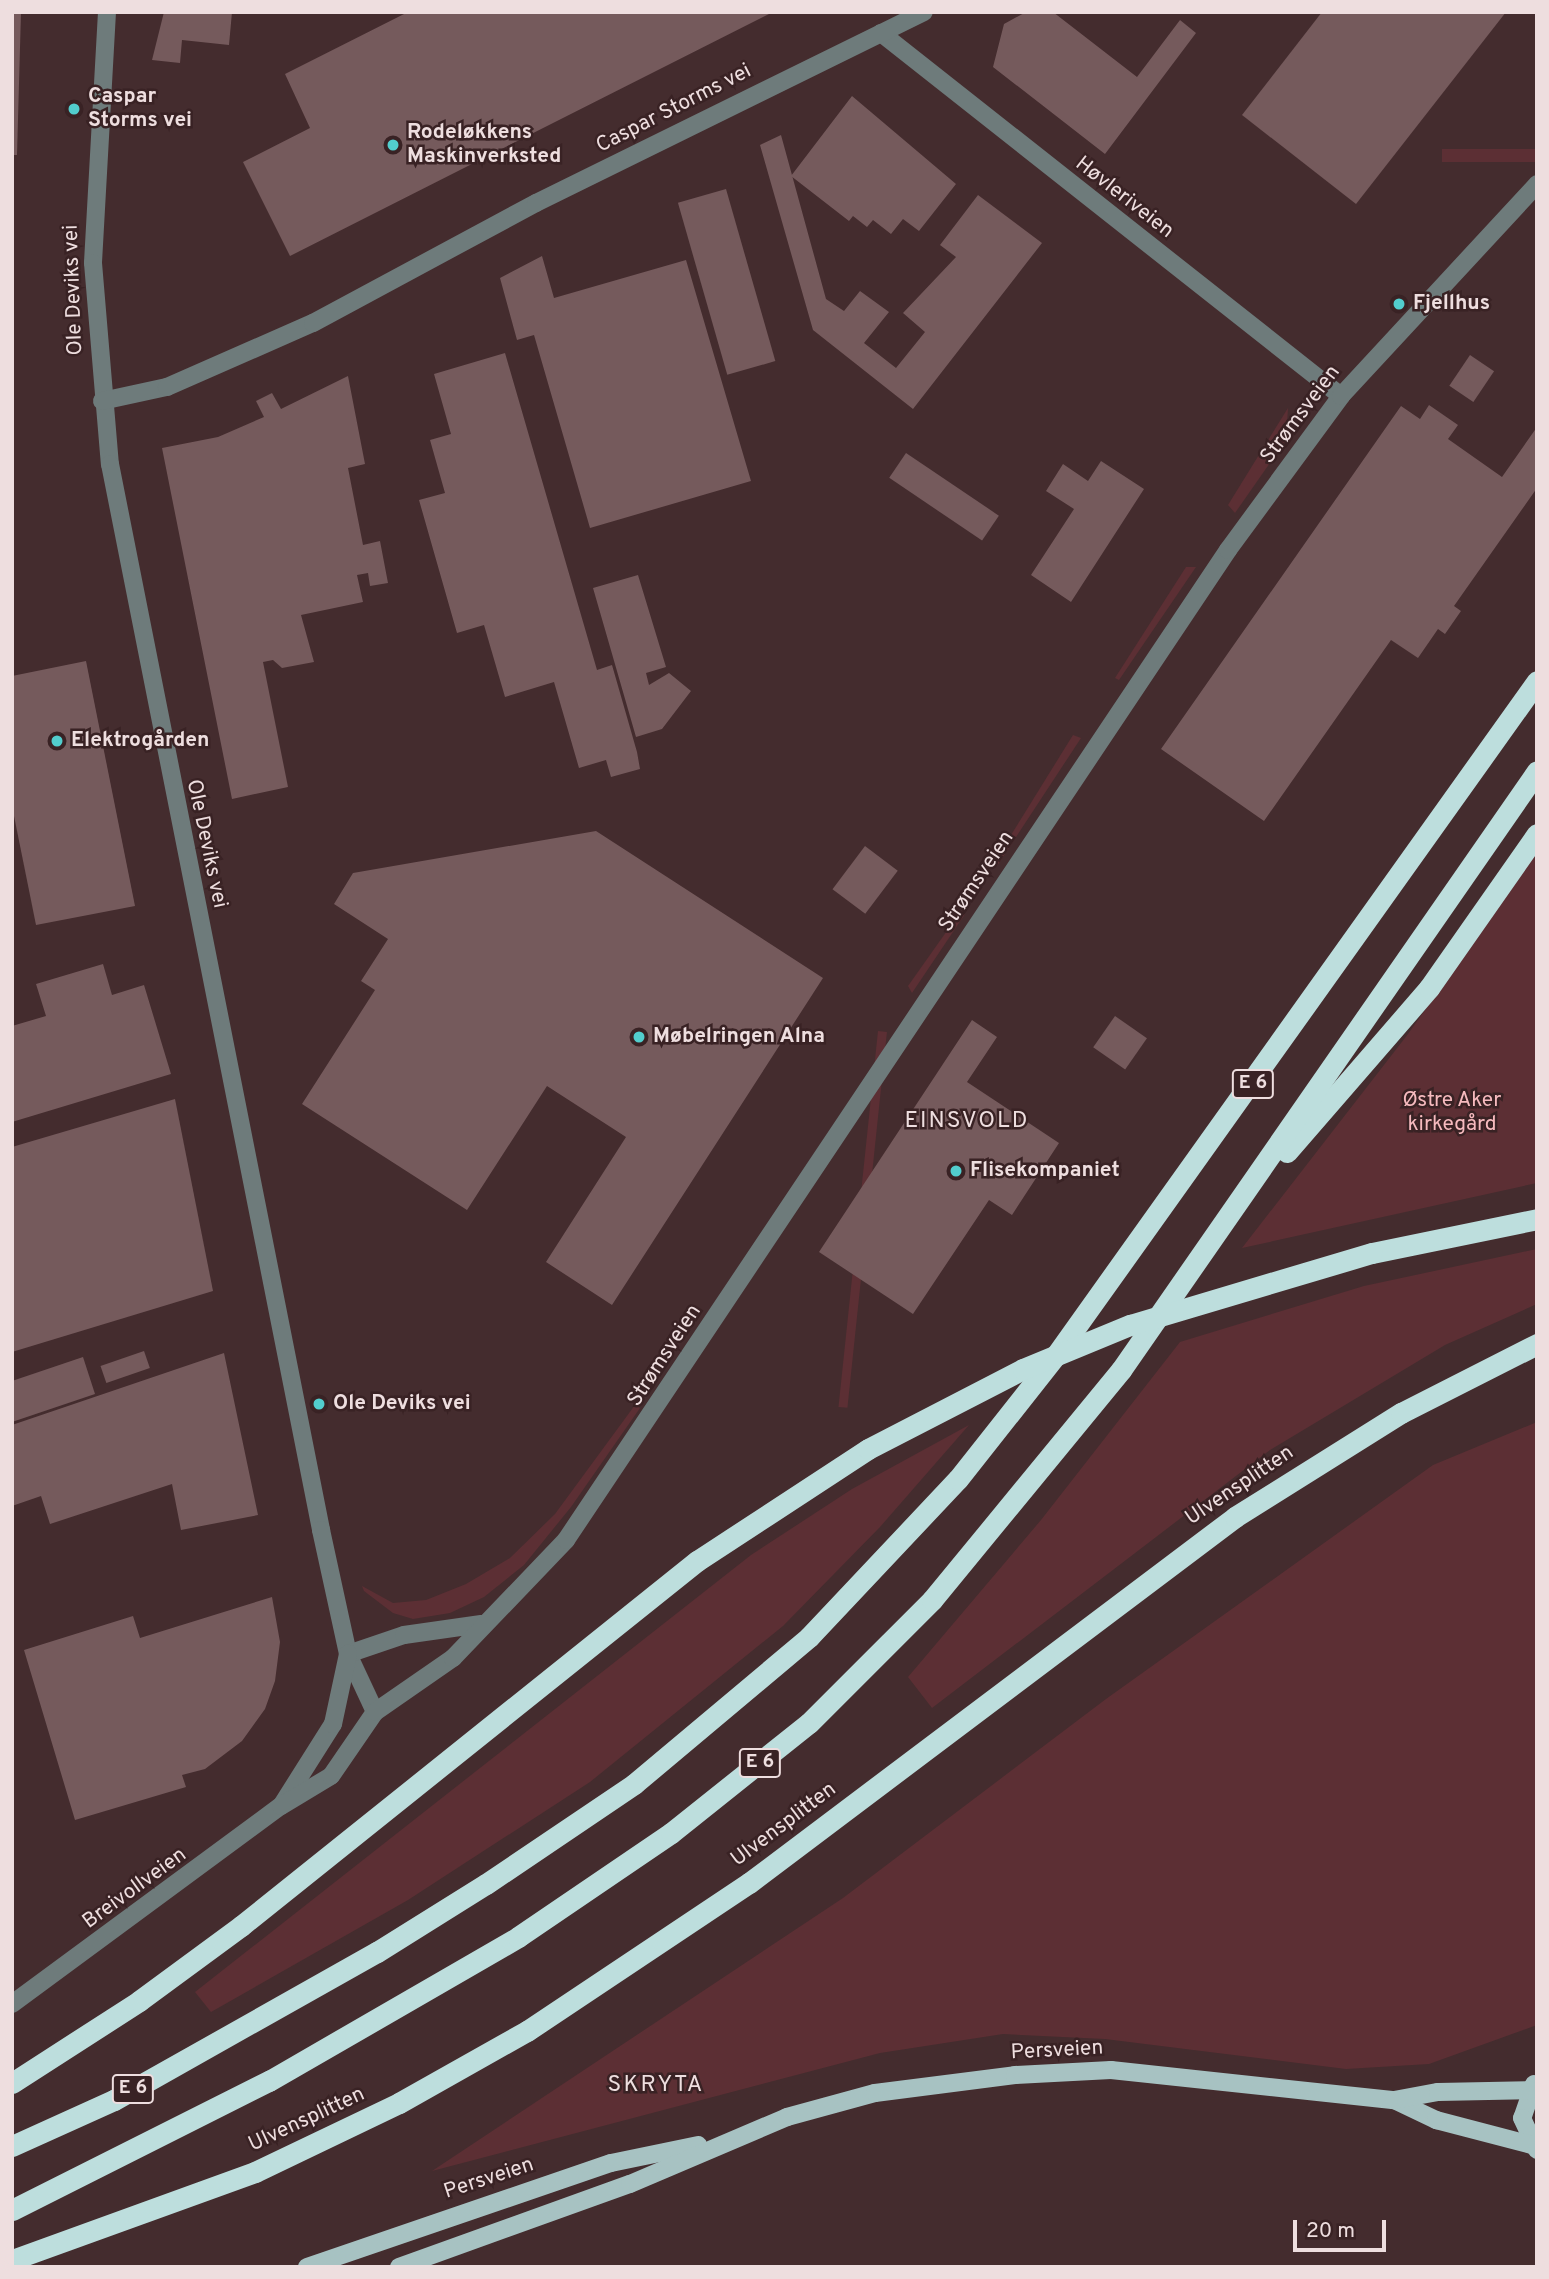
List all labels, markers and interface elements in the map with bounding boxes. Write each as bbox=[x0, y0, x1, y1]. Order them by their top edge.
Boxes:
street label: Caspar Storms vei bbox=[592, 59, 756, 159]
place label: Caspar Storms vei bbox=[88, 84, 192, 134]
marker: Caspar Storms vei bbox=[66, 101, 82, 117]
place label: Rodeløkkens Maskinverksted bbox=[407, 120, 561, 170]
marker: Rodeløkkens Maskinverksted bbox=[385, 137, 401, 153]
street label: Høvleriveien bbox=[1070, 152, 1178, 244]
street label: Ole Deviks vei bbox=[59, 224, 89, 356]
place label: Fjellhus bbox=[1413, 291, 1490, 317]
marker: Fjellhus bbox=[1391, 296, 1407, 312]
street label: Strømsveien bbox=[1256, 361, 1346, 469]
place label: Elektrogården bbox=[71, 728, 209, 754]
marker: Elektrogården bbox=[49, 733, 65, 749]
street label: Ole Deviks vei bbox=[180, 777, 232, 911]
street label: Strømsveien bbox=[934, 827, 1020, 937]
place label: Møbelringen Alna bbox=[653, 1024, 826, 1050]
marker: Møbelringen Alna bbox=[631, 1029, 647, 1045]
road number: E 6 bbox=[1230, 1068, 1276, 1100]
park label: Østre Aker kirkegård bbox=[1402, 1088, 1502, 1138]
district label: EINSVOLD bbox=[905, 1108, 1029, 1136]
place label: Flisekompaniet bbox=[970, 1158, 1120, 1184]
marker: Flisekompaniet bbox=[948, 1163, 964, 1179]
street label: Strømsveien bbox=[623, 1300, 707, 1412]
place label: Ole Deviks vei bbox=[333, 1391, 471, 1417]
marker: Ole Deviks vei bbox=[311, 1396, 327, 1412]
street label: Ulvensplitten bbox=[1181, 1441, 1299, 1531]
road number: E 6 bbox=[737, 1748, 783, 1778]
street label: Ulvensplitten bbox=[726, 1777, 842, 1873]
street label: Breivollveien bbox=[78, 1843, 192, 1935]
street label: Persveien bbox=[1010, 2036, 1104, 2066]
district label: SKRYTA bbox=[608, 2072, 704, 2100]
road number: E 6 bbox=[110, 2074, 156, 2104]
street label: Ulvensplitten bbox=[245, 2082, 369, 2158]
street label: Persveien bbox=[441, 2153, 537, 2205]
scale bar bbox=[1297, 2206, 1390, 2250]
text: 20 m bbox=[1306, 2218, 1355, 2245]

